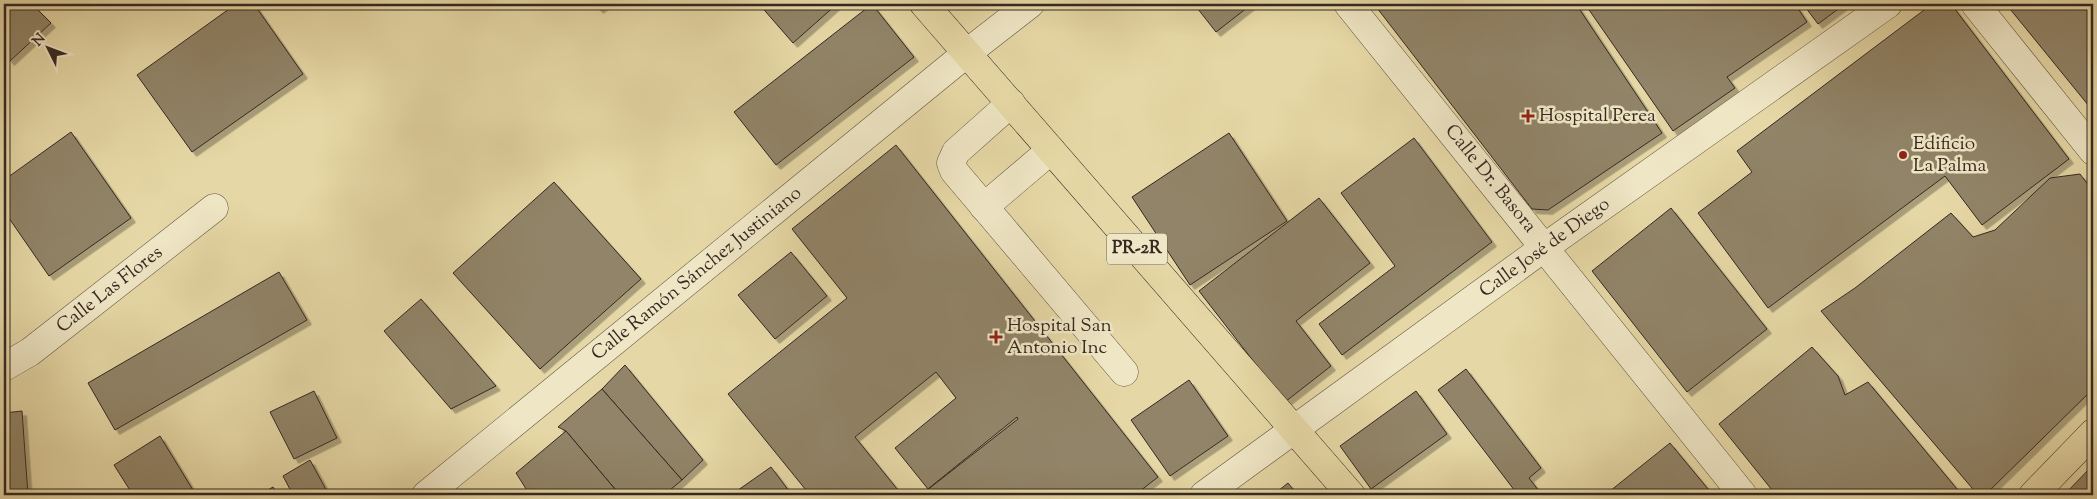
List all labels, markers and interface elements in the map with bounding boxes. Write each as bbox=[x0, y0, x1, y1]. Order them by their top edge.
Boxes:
north arrow bbox=[22, 22, 72, 72]
text: N bbox=[29, 30, 51, 51]
place label: Hospital Perea bbox=[1539, 103, 1656, 130]
marker: Hospital Perea bbox=[1521, 109, 1535, 123]
street label: Calle Dr. Basora bbox=[1438, 119, 1542, 239]
place label: Edificio La Palma bbox=[1913, 131, 1986, 180]
marker: Edificio La Palma bbox=[1897, 149, 1909, 161]
street label: Calle Ramón Sánchez Justiniano bbox=[586, 180, 808, 368]
street label: Calle José de Diego bbox=[1474, 191, 1616, 305]
road number: PR-2R bbox=[1107, 233, 1167, 264]
street label: Calle Las Flores bbox=[51, 240, 169, 340]
place label: Hospital San Antonio Inc bbox=[1007, 313, 1112, 362]
marker: Hospital San Antonio Inc bbox=[989, 330, 1003, 344]

